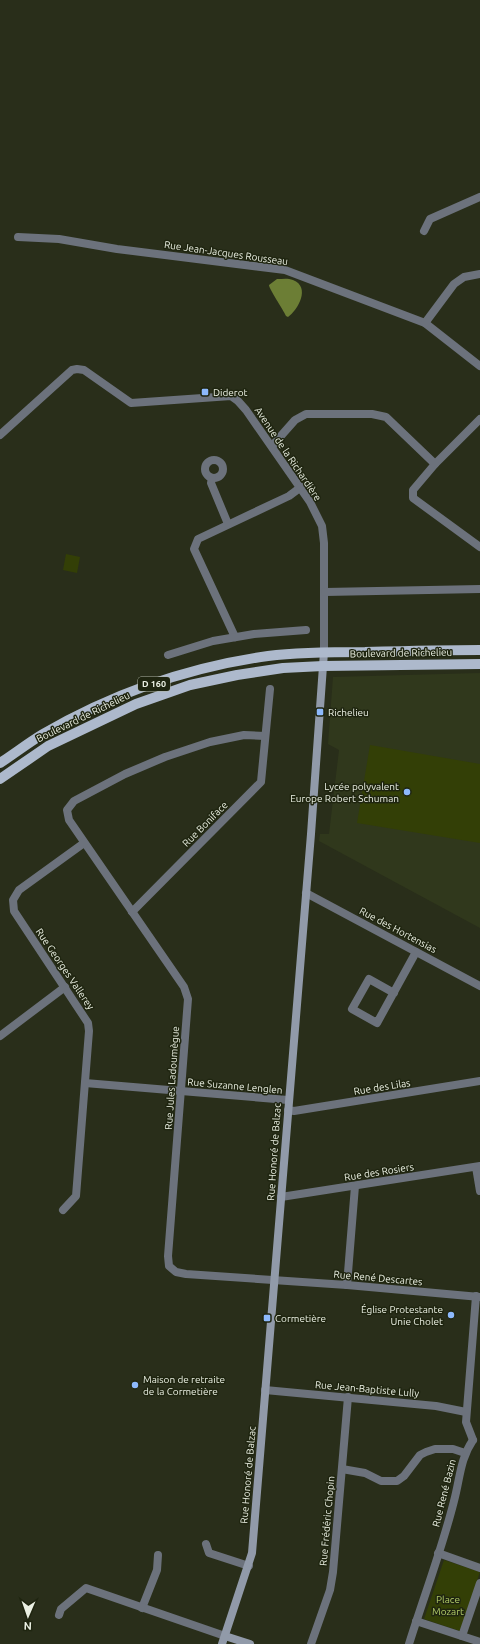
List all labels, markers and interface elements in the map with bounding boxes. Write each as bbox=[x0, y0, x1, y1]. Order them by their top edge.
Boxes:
street label: Rue Jean-Jacques Rousseau bbox=[163, 239, 289, 267]
marker: Diderot bbox=[200, 387, 210, 397]
place label: Diderot bbox=[213, 387, 247, 398]
street label: Avenue de la Richardière bbox=[252, 405, 324, 503]
street label: Boulevard de Richelieu bbox=[350, 647, 452, 659]
road number: D 160 bbox=[138, 677, 170, 691]
street label: Boulevard de Richelieu bbox=[35, 690, 131, 744]
marker: Richelieu bbox=[315, 707, 325, 717]
place label: Richelieu bbox=[328, 707, 369, 718]
place label: Lycée polyvalent Europe Robert Schuman bbox=[290, 781, 399, 804]
marker: Lycée polyvalent Europe Robert Schuman bbox=[402, 787, 412, 797]
street label: Rue Boniface bbox=[180, 799, 230, 849]
street label: Rue des Hortensias bbox=[358, 905, 438, 955]
street label: Rue Georges Vallerey bbox=[34, 926, 96, 1012]
street label: Rue Jules Ladoumègue bbox=[163, 1026, 181, 1130]
street label: Rue Suzanne Lenglen bbox=[187, 1076, 283, 1096]
street label: Rue des Lilas bbox=[353, 1077, 411, 1097]
street label: Rue Honoré de Balzac bbox=[265, 1102, 283, 1201]
street label: Rue des Rosiers bbox=[343, 1161, 415, 1183]
street label: Rue René Descartes bbox=[333, 1269, 423, 1287]
place label: Église Protestante Unie Cholet bbox=[361, 1303, 443, 1327]
marker: Église Protestante Unie Cholet bbox=[446, 1310, 456, 1320]
marker: Cormetière bbox=[262, 1313, 272, 1323]
place label: Cormetière bbox=[275, 1313, 326, 1324]
place label: Maison de retraite de la Cormetière bbox=[143, 1374, 225, 1397]
street label: Rue Jean-Baptiste Lully bbox=[314, 1379, 420, 1399]
marker: Maison de retraite de la Cormetière bbox=[130, 1380, 140, 1390]
street label: Rue Honoré de Balzac bbox=[238, 1425, 258, 1524]
street label: Rue René Bazin bbox=[430, 1458, 458, 1528]
street label: Rue Frédéric Chopin bbox=[318, 1476, 336, 1566]
park label: Place Mozart bbox=[432, 1594, 464, 1617]
north arrow bbox=[8, 1596, 48, 1636]
text: N bbox=[23, 1620, 32, 1632]

